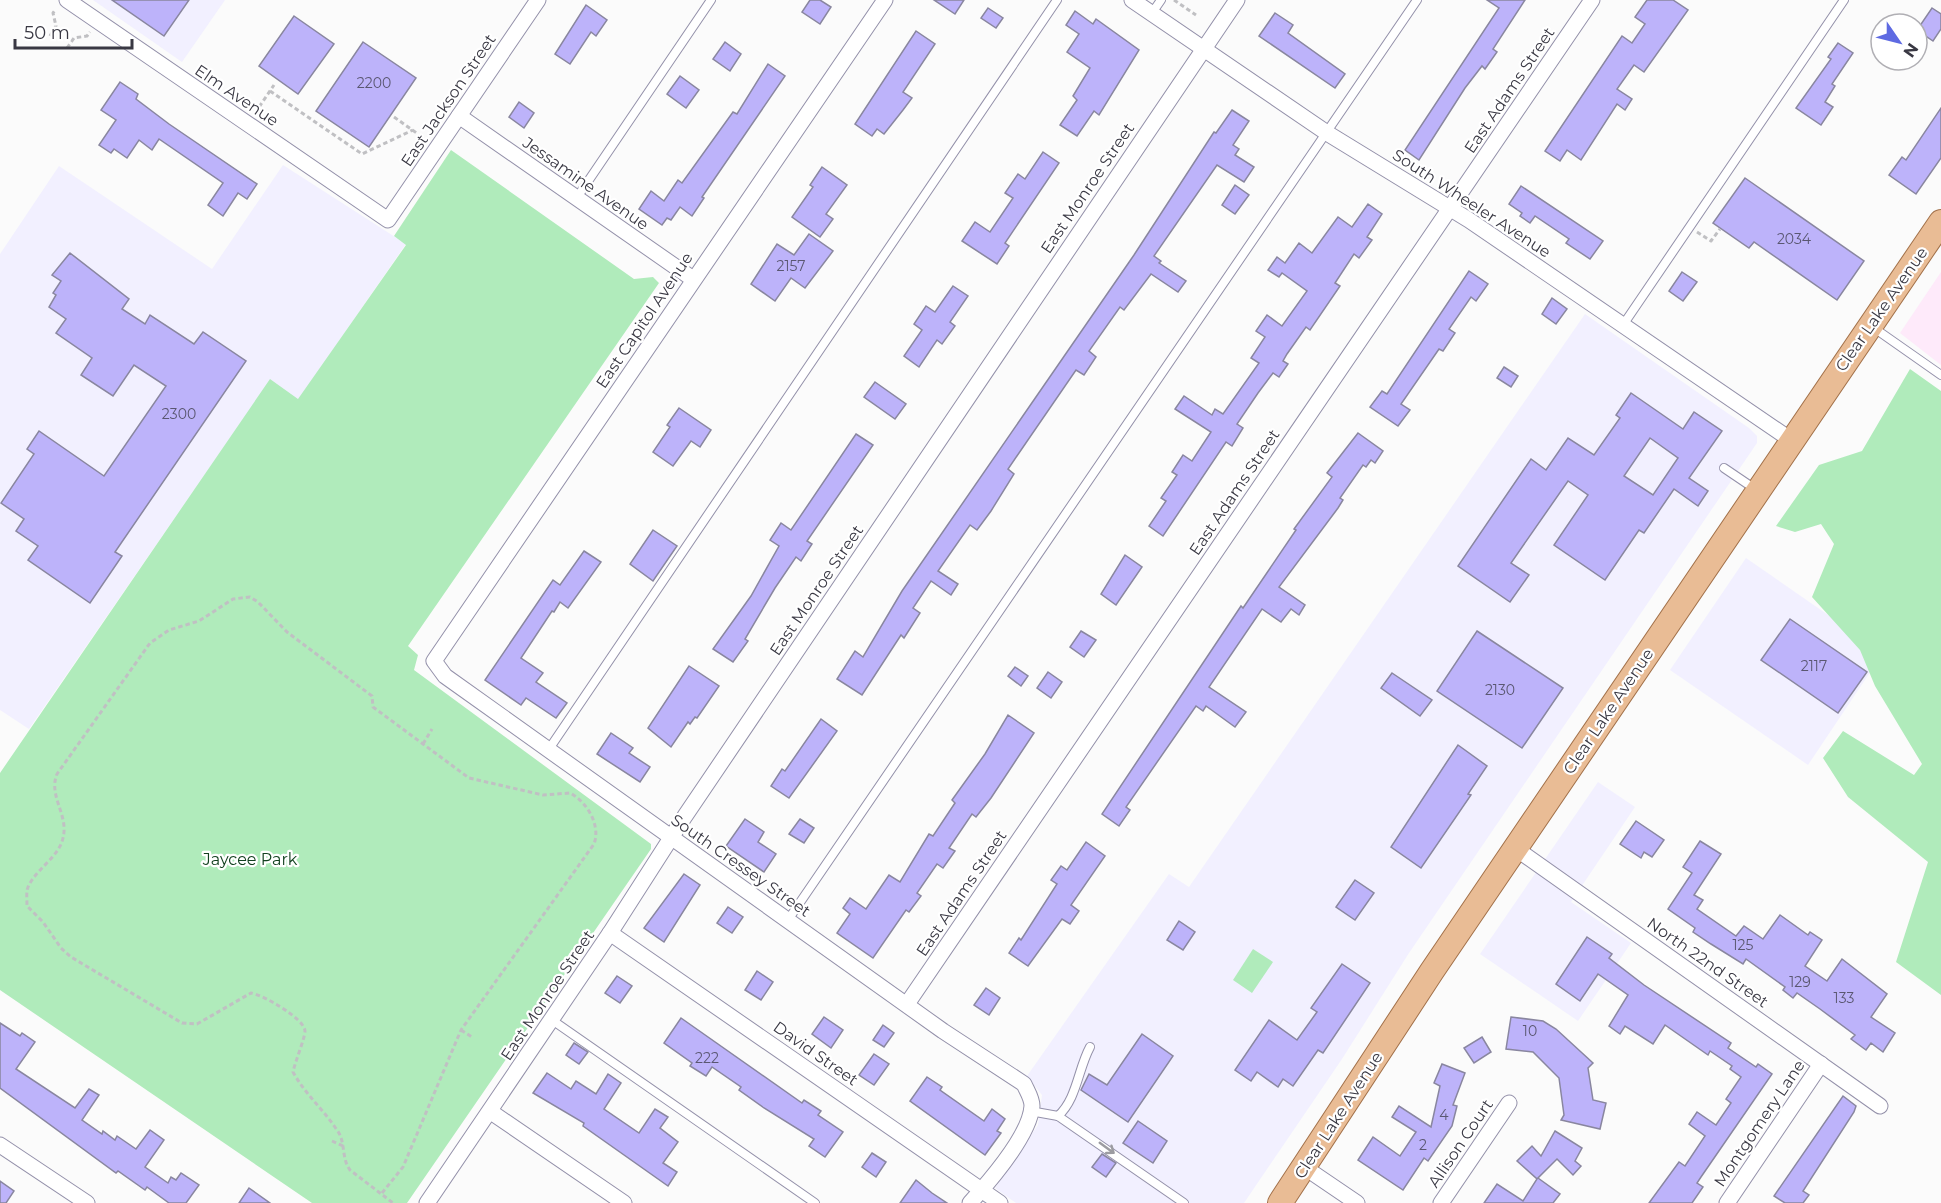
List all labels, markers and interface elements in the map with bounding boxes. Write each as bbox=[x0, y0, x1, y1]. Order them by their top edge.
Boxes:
scale bar bbox=[15, 12, 132, 50]
north arrow bbox=[1869, 12, 1929, 72]
text: 50 m bbox=[24, 22, 70, 44]
street label: East Adams Street bbox=[1460, 23, 1559, 157]
street label: East Jackson Street bbox=[397, 30, 500, 170]
text: N bbox=[1899, 40, 1922, 61]
street label: Elm Avenue bbox=[191, 61, 282, 130]
house number: 2200 bbox=[357, 74, 391, 92]
street label: East Monroe Street bbox=[1037, 119, 1138, 257]
street label: Jessamine Avenue bbox=[518, 132, 652, 234]
street label: South Wheeler Avenue bbox=[1389, 145, 1554, 262]
house number: 2034 bbox=[1777, 230, 1812, 248]
street label: Clear Lake Avenue bbox=[1831, 243, 1931, 375]
street label: East Capitol Avenue bbox=[592, 249, 697, 392]
house number: 2157 bbox=[777, 257, 805, 275]
house number: 2300 bbox=[162, 405, 196, 423]
street label: East Adams Street bbox=[1185, 425, 1284, 559]
street label: East Monroe Street bbox=[766, 521, 867, 659]
street label: Clear Lake Avenue bbox=[1559, 645, 1658, 778]
house number: 2117 bbox=[1801, 657, 1827, 675]
house number: 2130 bbox=[1485, 681, 1515, 699]
street label: South Cressey Street bbox=[667, 810, 814, 921]
street label: East Adams Street bbox=[912, 826, 1011, 960]
park label: Jaycee Park bbox=[202, 850, 298, 869]
street label: North 22nd Street bbox=[1643, 913, 1772, 1012]
street label: East Monroe Street bbox=[497, 926, 598, 1064]
house number: 125 bbox=[1733, 936, 1754, 954]
house number: 129 bbox=[1789, 973, 1811, 991]
house number: 133 bbox=[1834, 989, 1854, 1007]
street label: David Street bbox=[770, 1017, 862, 1090]
house number: 10 bbox=[1523, 1022, 1537, 1040]
street label: Clear Lake Avenue bbox=[1290, 1048, 1387, 1182]
house number: 222 bbox=[695, 1049, 719, 1067]
street label: Montgomery Lane bbox=[1710, 1056, 1809, 1190]
street label: Allison Court bbox=[1424, 1095, 1497, 1191]
house number: 4 bbox=[1439, 1106, 1449, 1124]
house number: 2 bbox=[1419, 1136, 1427, 1154]
one-way arrow bbox=[1099, 1142, 1115, 1154]

